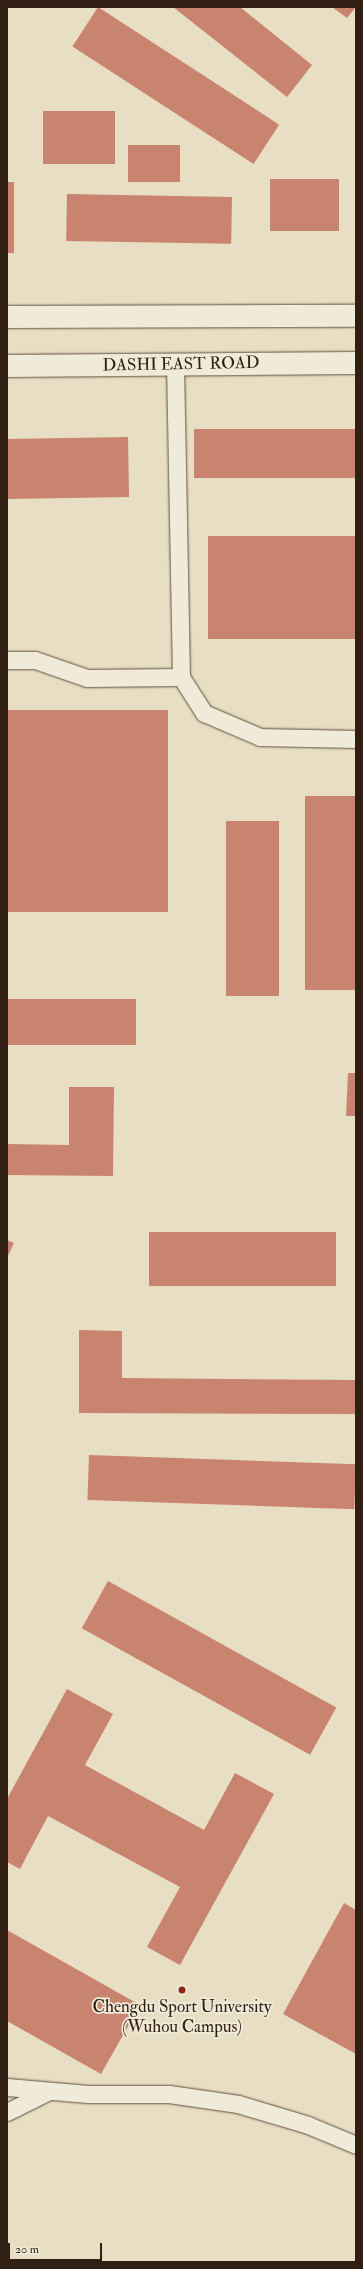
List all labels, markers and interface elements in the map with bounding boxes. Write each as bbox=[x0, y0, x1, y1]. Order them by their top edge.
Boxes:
street label: DASHI EAST ROAD bbox=[102, 352, 260, 376]
marker: Chengdu Sport University (Wuhou Campus) bbox=[177, 1985, 187, 1995]
place label: Chengdu Sport University (Wuhou Campus) bbox=[93, 1997, 271, 2037]
scale bar bbox=[10, 2235, 104, 2261]
text: 20 m bbox=[15, 2242, 39, 2257]

